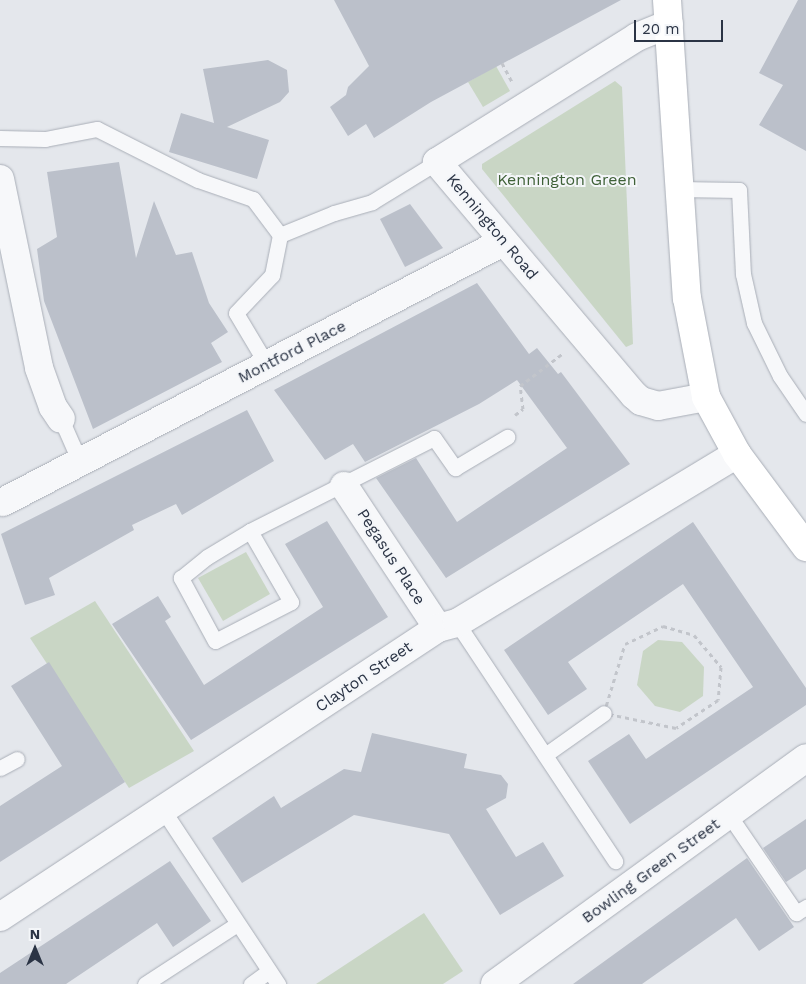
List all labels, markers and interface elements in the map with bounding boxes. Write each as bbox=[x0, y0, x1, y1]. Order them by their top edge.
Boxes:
scale bar bbox=[636, 10, 725, 42]
text: 20 m bbox=[642, 20, 680, 38]
street label: Kennington Road bbox=[442, 170, 542, 284]
park label: Kennington Green bbox=[497, 170, 637, 190]
street label: Montford Place bbox=[235, 317, 349, 387]
street label: Pegasus Place bbox=[353, 505, 429, 609]
street label: Clayton Street bbox=[312, 638, 416, 716]
street label: Bowling Green Street bbox=[578, 814, 724, 928]
north arrow bbox=[10, 924, 60, 974]
text: N bbox=[30, 926, 40, 942]

